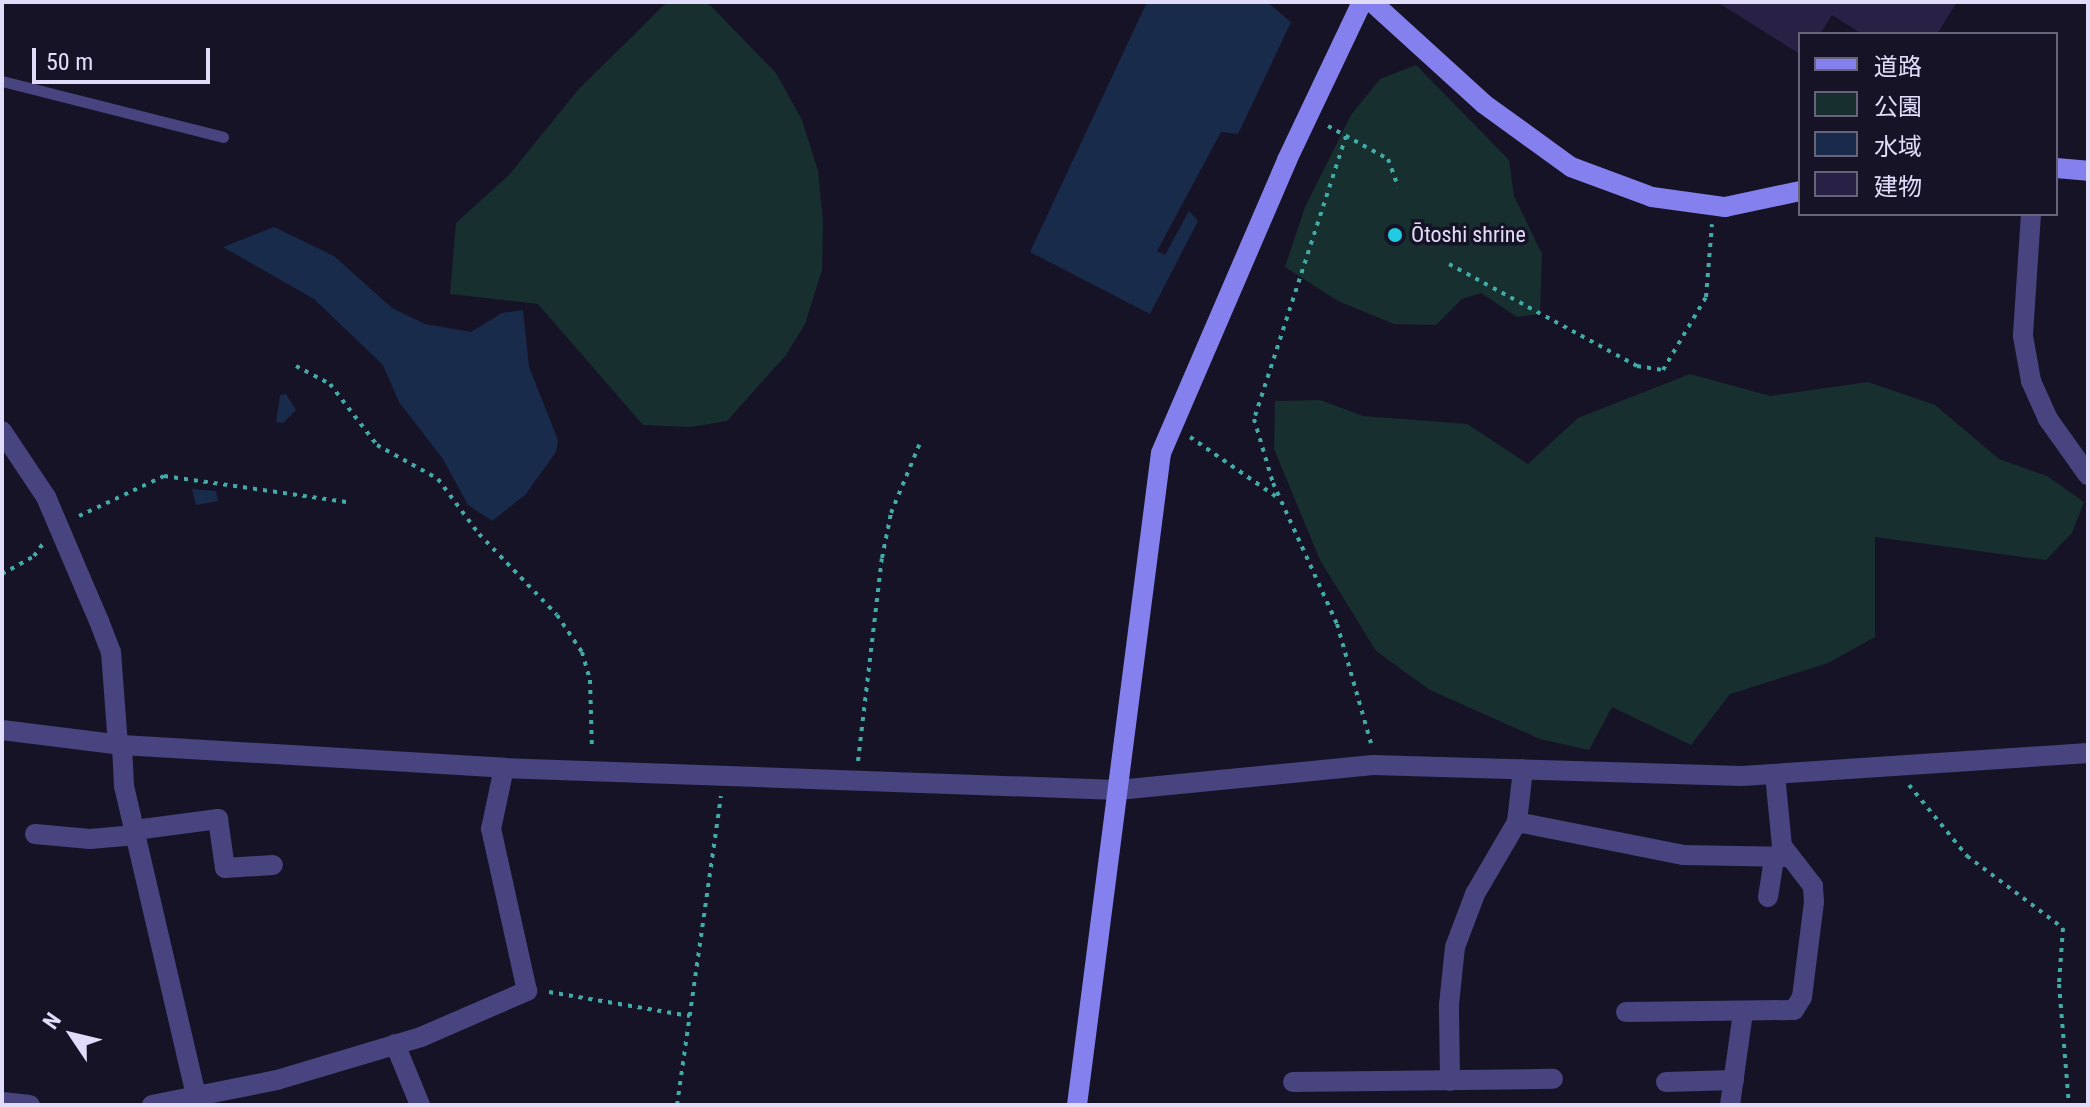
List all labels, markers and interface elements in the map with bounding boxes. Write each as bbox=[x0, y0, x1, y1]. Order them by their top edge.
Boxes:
scale bar bbox=[36, 32, 214, 82]
legend bbox=[1798, 32, 2058, 216]
text: 50 m bbox=[46, 48, 93, 76]
text: 道路 bbox=[1874, 53, 1922, 81]
text: 公園 bbox=[1874, 93, 1922, 121]
text: 水域 bbox=[1874, 133, 1922, 161]
text: 建物 bbox=[1874, 173, 1922, 201]
place label: Ōtoshi shrine bbox=[1411, 222, 1526, 248]
marker: Ōtoshi shrine bbox=[1386, 226, 1404, 244]
north arrow bbox=[32, 995, 112, 1075]
text: N bbox=[38, 1008, 66, 1034]

